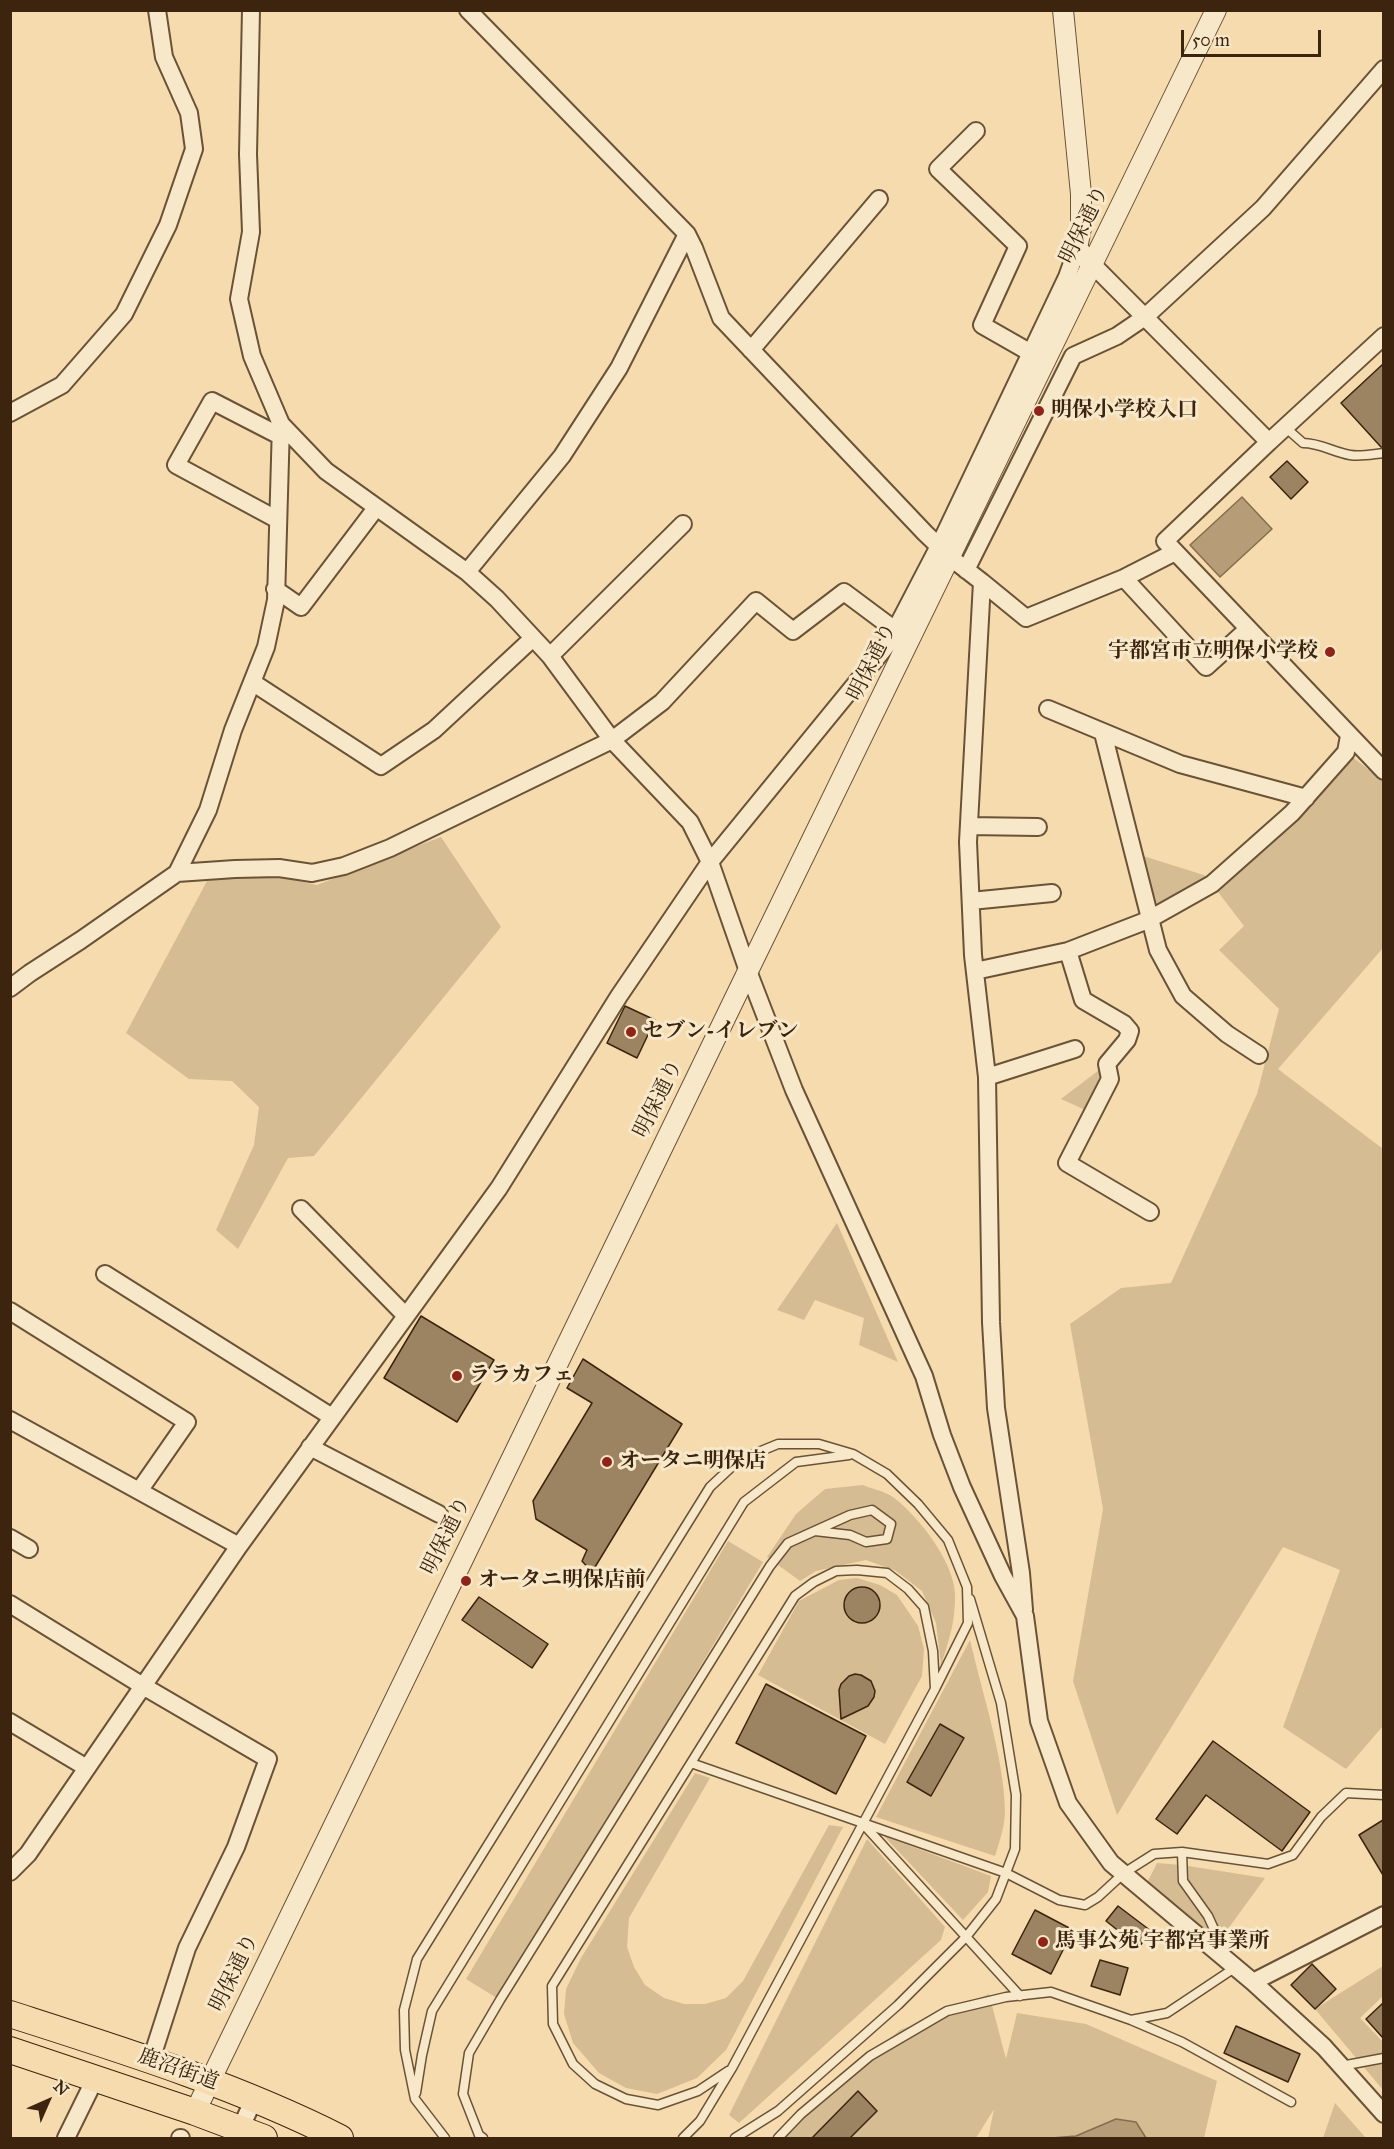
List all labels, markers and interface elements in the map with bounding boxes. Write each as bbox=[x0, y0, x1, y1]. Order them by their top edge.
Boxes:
scale bar bbox=[1184, 18, 1324, 56]
text: 50 m bbox=[1192, 29, 1230, 51]
street label: 明保通り bbox=[1055, 182, 1115, 268]
place label: 明保小学校入口 bbox=[1051, 398, 1198, 424]
marker: 明保小学校入口 bbox=[1032, 404, 1046, 418]
street label: 明保通り bbox=[843, 619, 903, 705]
place label: 宇都宮市立明保小学校 bbox=[1108, 639, 1318, 665]
marker: 宇都宮市立明保小学校 bbox=[1323, 645, 1337, 659]
place label: セブン-イレブン bbox=[643, 1019, 799, 1045]
marker: セブン-イレブン bbox=[624, 1025, 638, 1039]
street label: 明保通り bbox=[629, 1056, 689, 1142]
place label: ララカフェ bbox=[469, 1363, 574, 1389]
marker: ララカフェ bbox=[450, 1369, 464, 1383]
place label: オータニ明保店 bbox=[619, 1449, 766, 1475]
marker: オータニ明保店 bbox=[600, 1455, 614, 1469]
street label: 明保通り bbox=[417, 1493, 477, 1579]
place label: オータニ明保店前 bbox=[478, 1568, 646, 1594]
marker: オータニ明保店前 bbox=[459, 1574, 473, 1588]
place label: 馬事公苑 宇都宮事業所 bbox=[1055, 1929, 1270, 1955]
street label: 明保通り bbox=[205, 1930, 265, 2016]
marker: 馬事公苑 宇都宮事業所 bbox=[1036, 1935, 1050, 1949]
street label: 鹿沼街道 bbox=[134, 2044, 222, 2096]
north arrow bbox=[18, 2071, 78, 2131]
text: N bbox=[50, 2076, 73, 2099]

